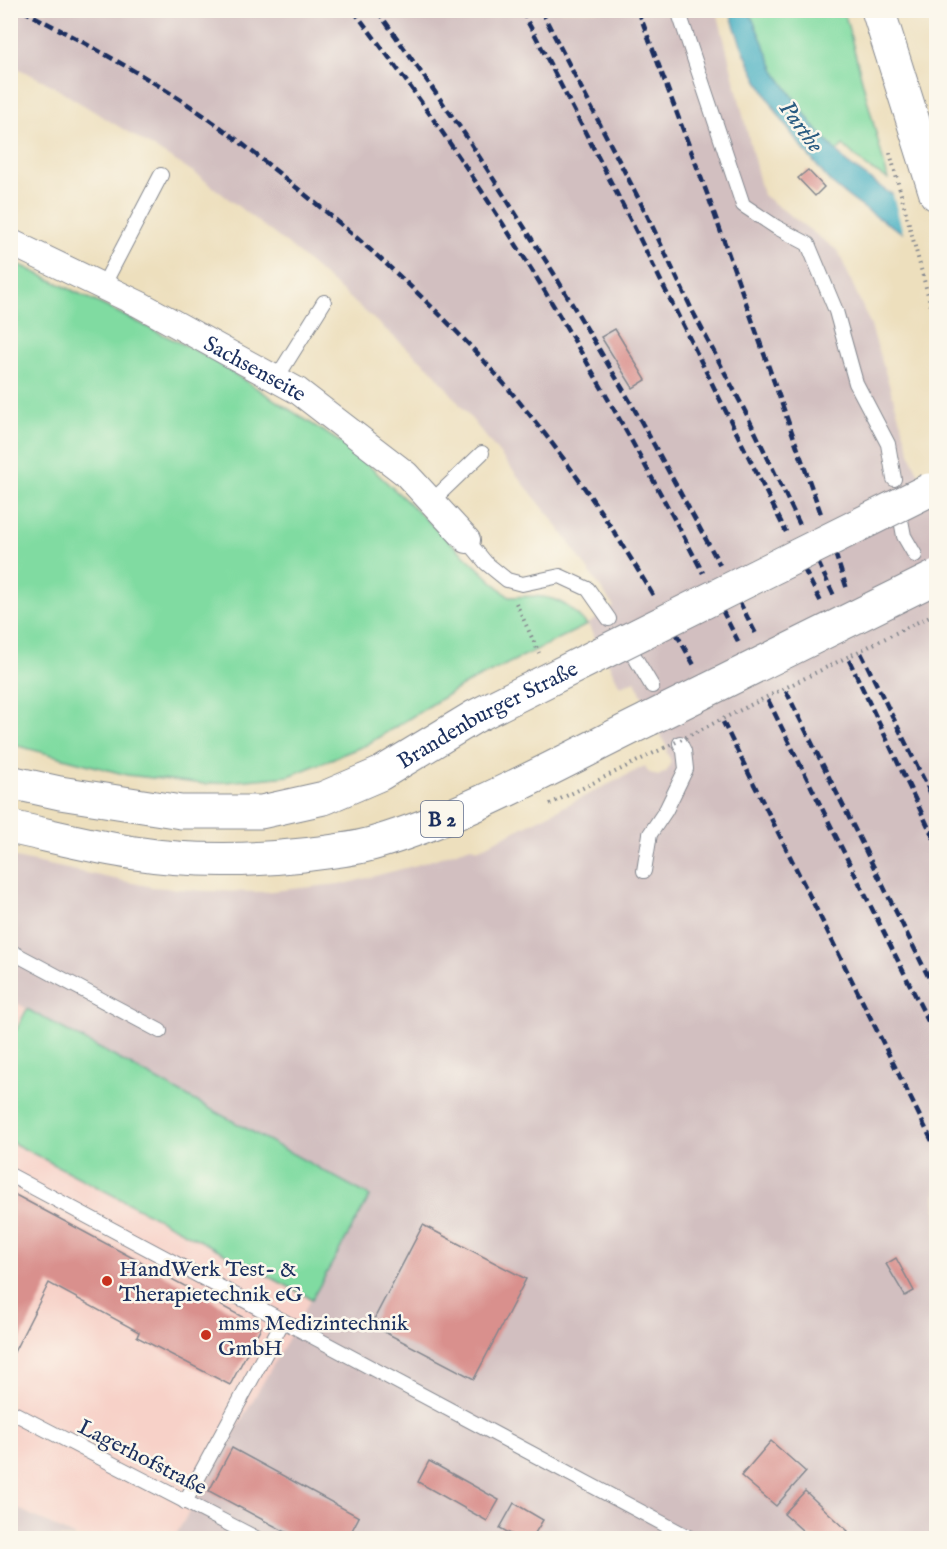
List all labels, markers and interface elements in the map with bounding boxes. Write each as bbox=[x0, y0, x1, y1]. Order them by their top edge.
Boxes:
water label: Parthe bbox=[771, 94, 830, 159]
street label: Sachsenseite bbox=[198, 330, 312, 409]
street label: Brandenburger Straße bbox=[393, 655, 583, 776]
road number: B 2 bbox=[421, 801, 463, 837]
place label: HandWerk Test- & Therapietechnik eG bbox=[119, 1256, 303, 1309]
marker: HandWerk Test- & Therapietechnik eG bbox=[100, 1274, 114, 1288]
place label: mms Medizintechnik GmbH bbox=[218, 1310, 409, 1363]
marker: mms Medizintechnik GmbH bbox=[199, 1328, 213, 1342]
street label: Lagerhofstraße bbox=[73, 1413, 211, 1502]

